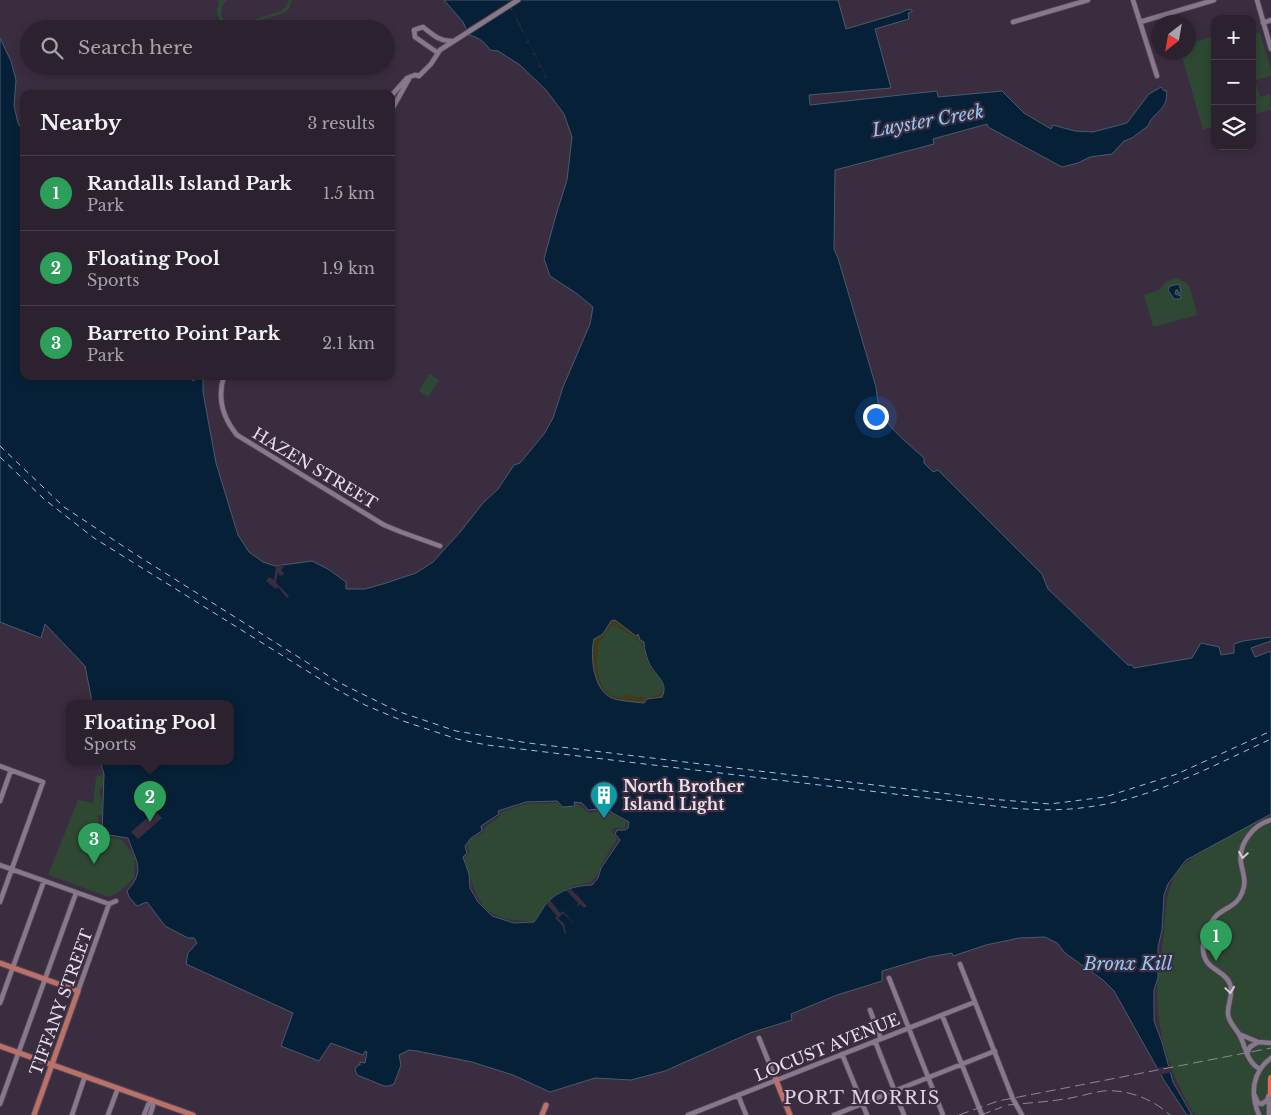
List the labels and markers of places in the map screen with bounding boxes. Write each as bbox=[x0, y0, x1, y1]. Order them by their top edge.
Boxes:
place label: North Brother Island Light bbox=[623, 776, 744, 814]
building icon: North Brother Island Light bbox=[589, 780, 619, 819]
pin: 2 bbox=[134, 781, 166, 822]
pin: 3 bbox=[78, 823, 110, 864]
pin: 1 bbox=[1200, 920, 1232, 961]

